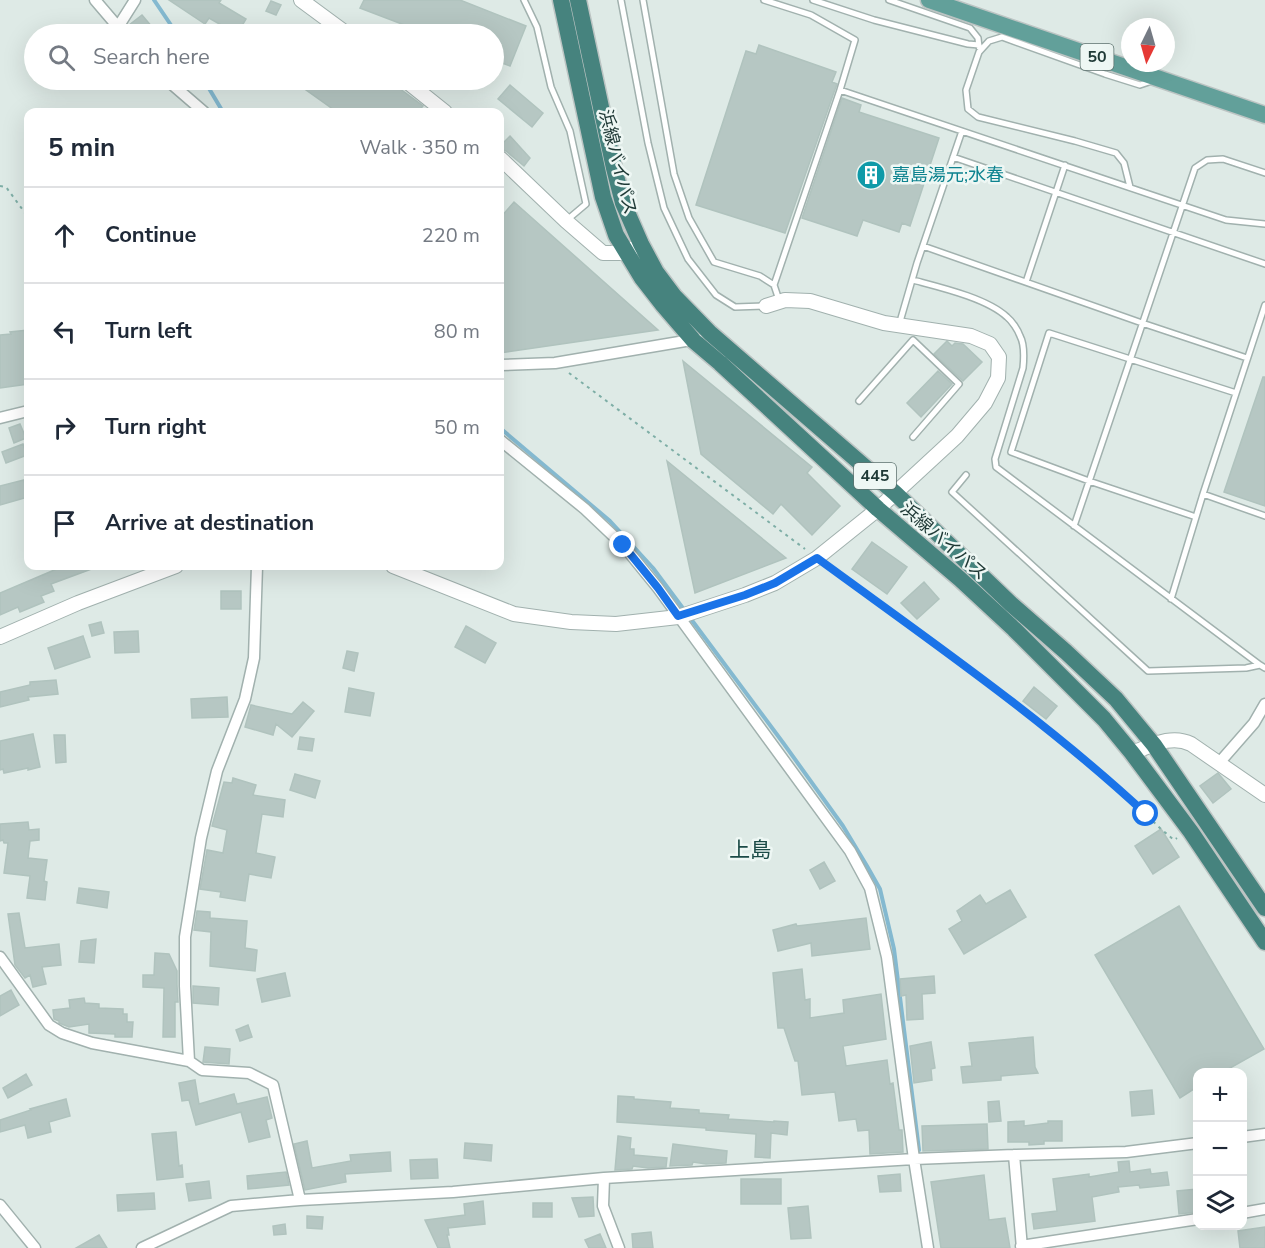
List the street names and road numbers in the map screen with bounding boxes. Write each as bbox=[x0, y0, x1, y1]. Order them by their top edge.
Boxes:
road number: 50 bbox=[1080, 44, 1114, 70]
street label: 浜線バイパス bbox=[593, 107, 643, 217]
road number: 445 bbox=[854, 463, 896, 489]
street label: 浜線バイパス bbox=[896, 497, 992, 585]

